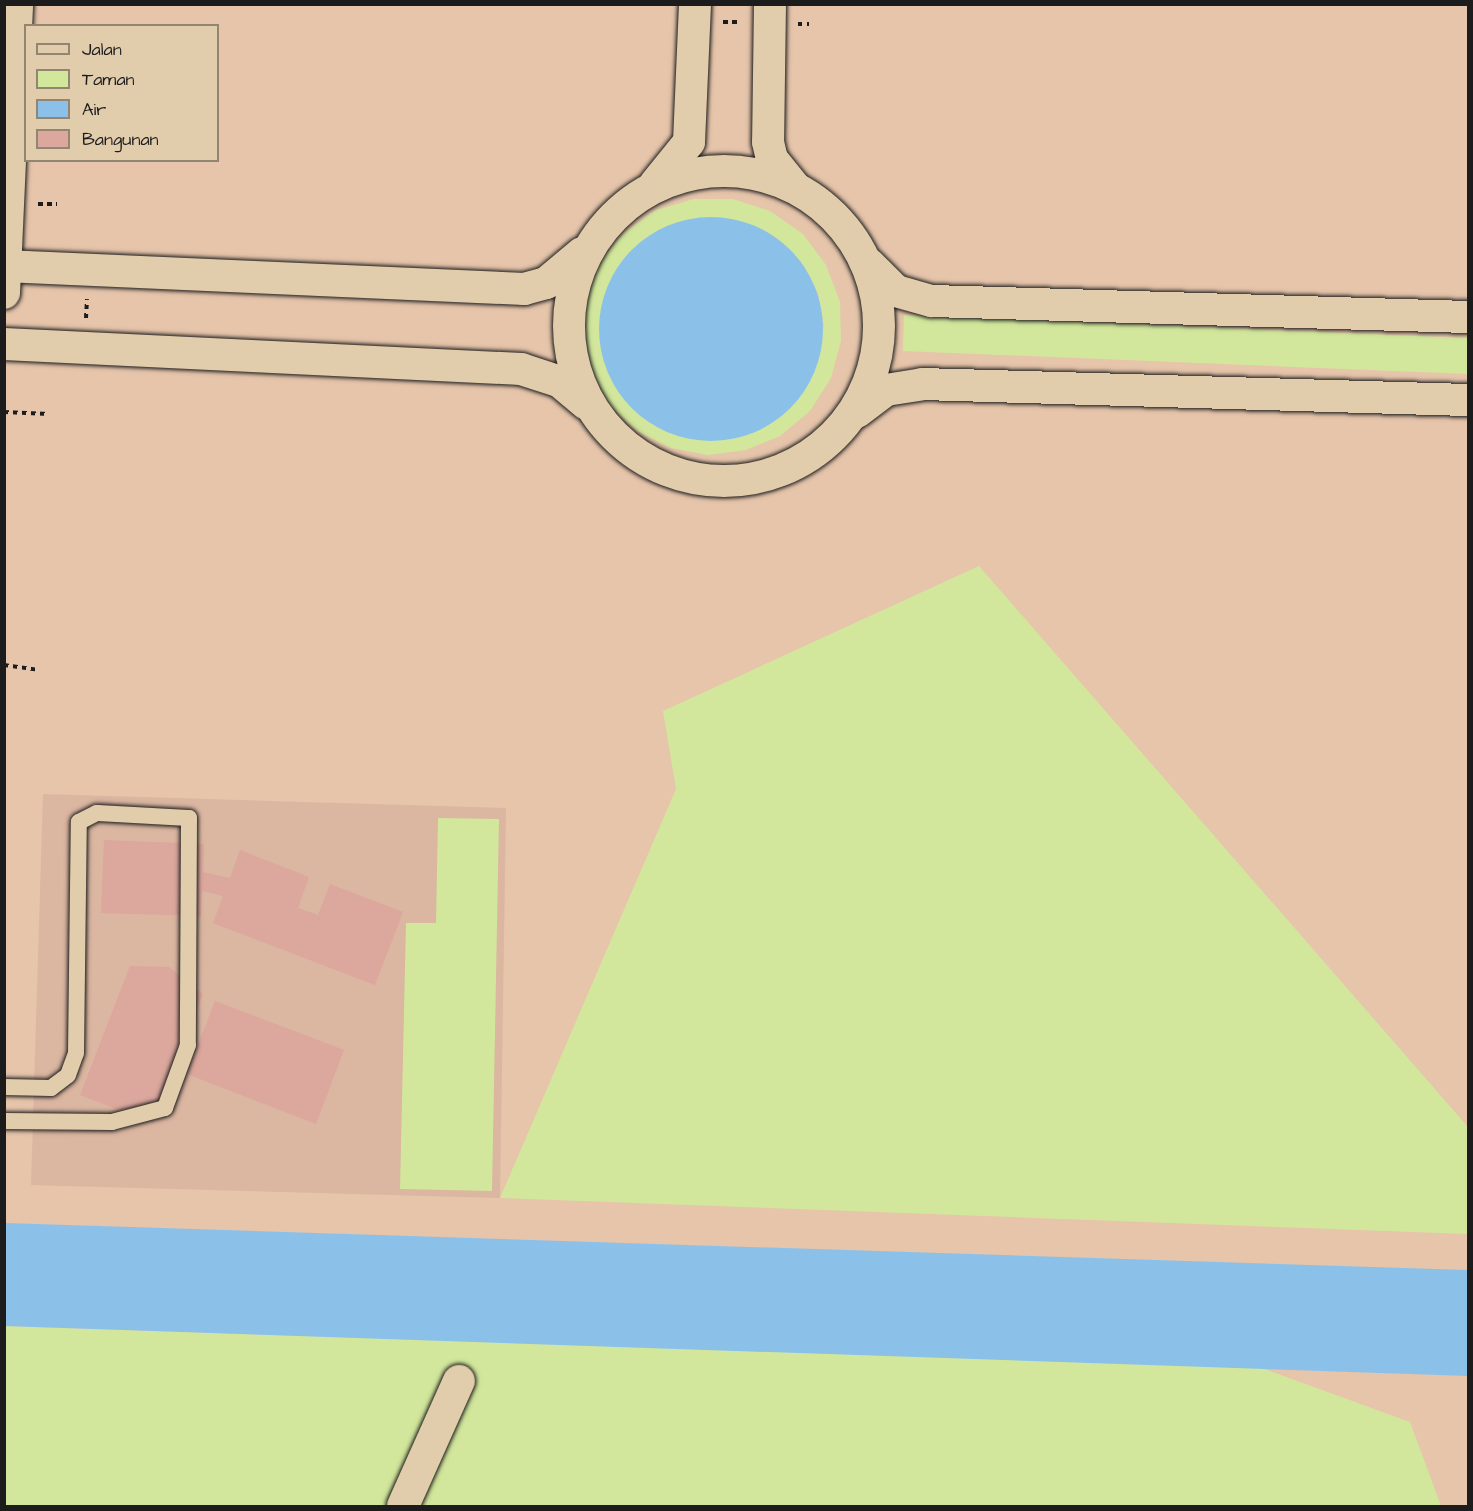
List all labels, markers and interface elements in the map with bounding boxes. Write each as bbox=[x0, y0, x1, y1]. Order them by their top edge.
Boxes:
legend bbox=[24, 24, 219, 162]
text: Jalan bbox=[82, 37, 122, 62]
text: Taman bbox=[82, 67, 135, 92]
text: Air bbox=[82, 97, 106, 122]
text: Bangunan bbox=[82, 127, 159, 152]

